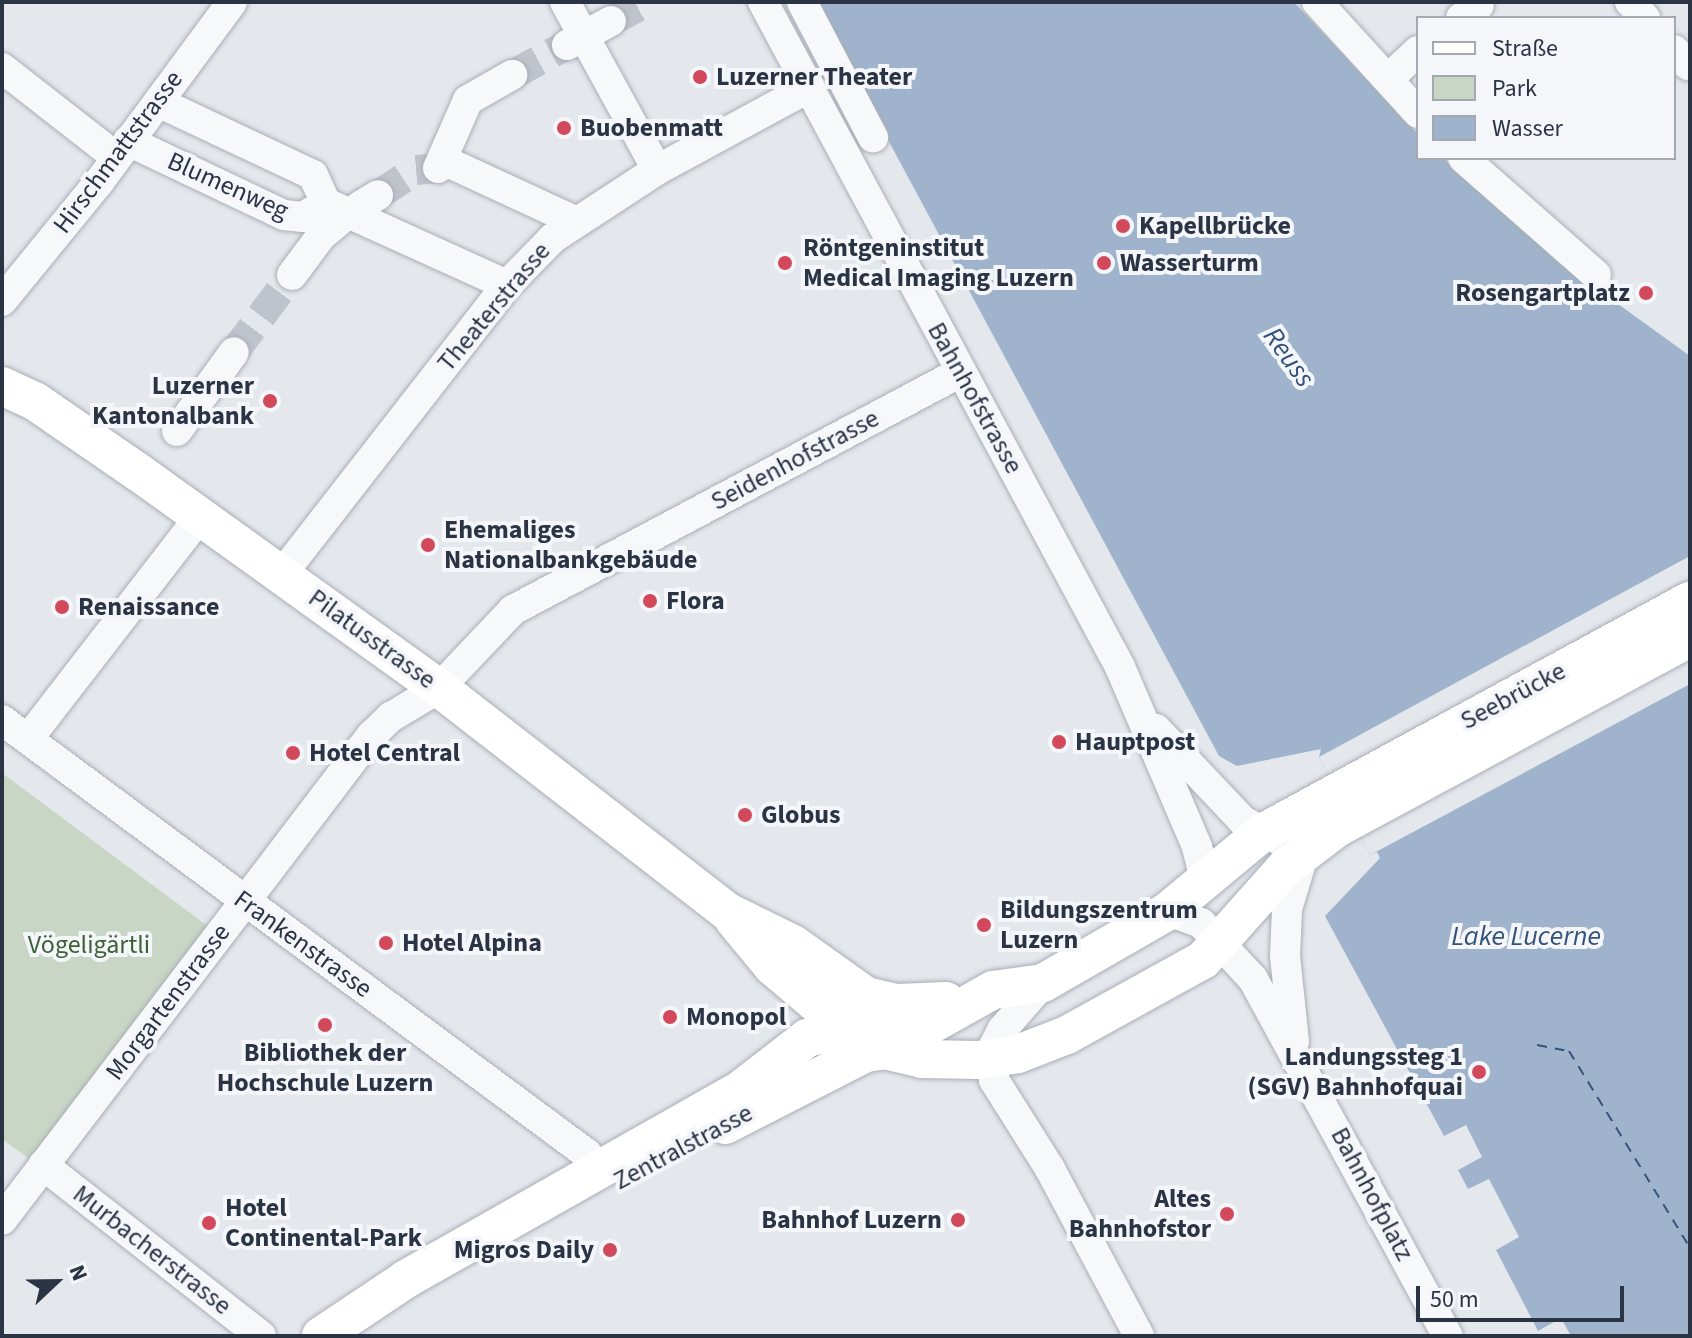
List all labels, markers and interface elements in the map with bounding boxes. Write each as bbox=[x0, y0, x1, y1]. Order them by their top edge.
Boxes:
legend bbox=[1416, 16, 1676, 160]
text: Straße bbox=[1492, 31, 1558, 66]
place label: Luzerner Theater bbox=[716, 61, 912, 93]
street label: Hirschmattstrasse bbox=[47, 64, 189, 240]
marker: Luzerner Theater bbox=[691, 68, 709, 86]
text: Park bbox=[1492, 71, 1537, 106]
text: Wasser bbox=[1492, 111, 1563, 146]
place label: Buobenmatt bbox=[580, 112, 723, 144]
marker: Buobenmatt bbox=[555, 119, 573, 137]
street label: Blumenweg bbox=[163, 145, 293, 227]
place label: Kapellbrücke bbox=[1139, 210, 1291, 242]
marker: Kapellbrücke bbox=[1114, 217, 1132, 235]
place label: Röntgeninstitut Medical Imaging Luzern bbox=[803, 232, 1074, 294]
street label: Theaterstrasse bbox=[431, 236, 557, 378]
place label: Wasserturm bbox=[1120, 247, 1259, 279]
marker: Röntgeninstitut Medical Imaging Luzern bbox=[774, 252, 796, 274]
marker: Wasserturm bbox=[1095, 254, 1113, 272]
place label: Rosengartplatz bbox=[1455, 277, 1630, 309]
marker: Rosengartplatz bbox=[1637, 284, 1655, 302]
street label: Bahnhofstrasse bbox=[921, 317, 1029, 479]
water label: Reuss bbox=[1256, 320, 1322, 394]
place label: Luzerner Kantonalbank bbox=[92, 370, 254, 432]
marker: Luzerner Kantonalbank bbox=[261, 392, 279, 410]
street label: Seidenhofstrasse bbox=[706, 403, 884, 517]
place label: Ehemaliges Nationalbankgebäude bbox=[444, 514, 698, 576]
marker: Ehemaliges Nationalbankgebäude bbox=[419, 536, 437, 554]
street label: Pilatusstrasse bbox=[302, 582, 442, 696]
place label: Flora bbox=[666, 585, 725, 617]
place label: Renaissance bbox=[78, 591, 219, 623]
marker: Flora bbox=[641, 592, 659, 610]
marker: Renaissance bbox=[53, 598, 71, 616]
street label: Seebrücke bbox=[1455, 655, 1571, 737]
place label: Hauptpost bbox=[1075, 726, 1195, 758]
marker: Hauptpost bbox=[1050, 733, 1068, 751]
place label: Hotel Central bbox=[309, 737, 460, 769]
marker: Hotel Central bbox=[284, 744, 302, 762]
place label: Globus bbox=[761, 799, 841, 831]
marker: Globus bbox=[736, 806, 754, 824]
street label: Frankenstrasse bbox=[228, 883, 378, 1005]
place label: Bildungszentrum Luzern bbox=[1000, 894, 1198, 956]
marker: Bildungszentrum Luzern bbox=[975, 916, 993, 934]
street label: Morgartenstrasse bbox=[99, 918, 237, 1086]
water label: Lake Lucerne bbox=[1451, 919, 1601, 953]
place label: Hotel Alpina bbox=[402, 927, 542, 959]
park label: Vögeligärtli bbox=[28, 929, 150, 961]
marker: Hotel Alpina bbox=[377, 934, 395, 952]
place label: Monopol bbox=[686, 1001, 786, 1033]
marker: Monopol bbox=[661, 1008, 679, 1026]
marker: Bibliothek der Hochschule Luzern bbox=[316, 1016, 334, 1034]
place label: Bibliothek der Hochschule Luzern bbox=[217, 1037, 433, 1098]
place label: Landungssteg 1 (SGV) Bahnhofquai bbox=[1247, 1041, 1463, 1102]
marker: Landungssteg 1 (SGV) Bahnhofquai bbox=[1470, 1063, 1488, 1081]
street label: Zentralstrasse bbox=[608, 1097, 758, 1197]
street label: Bahnhofplatz bbox=[1324, 1122, 1420, 1266]
street label: Murbacherstrasse bbox=[67, 1178, 237, 1322]
place label: Altes Bahnhofstor bbox=[1069, 1183, 1211, 1244]
place label: Hotel Continental-Park bbox=[225, 1192, 422, 1254]
place label: Bahnhof Luzern bbox=[761, 1204, 942, 1236]
marker: Altes Bahnhofstor bbox=[1218, 1205, 1236, 1223]
marker: Bahnhof Luzern bbox=[949, 1211, 967, 1229]
marker: Hotel Continental-Park bbox=[200, 1214, 218, 1232]
place label: Migros Daily bbox=[454, 1234, 594, 1266]
marker: Migros Daily bbox=[601, 1241, 619, 1259]
north arrow bbox=[16, 1242, 96, 1322]
text: N bbox=[61, 1260, 96, 1286]
scale bar bbox=[1420, 1270, 1628, 1320]
text: 50 m bbox=[1430, 1282, 1479, 1317]

